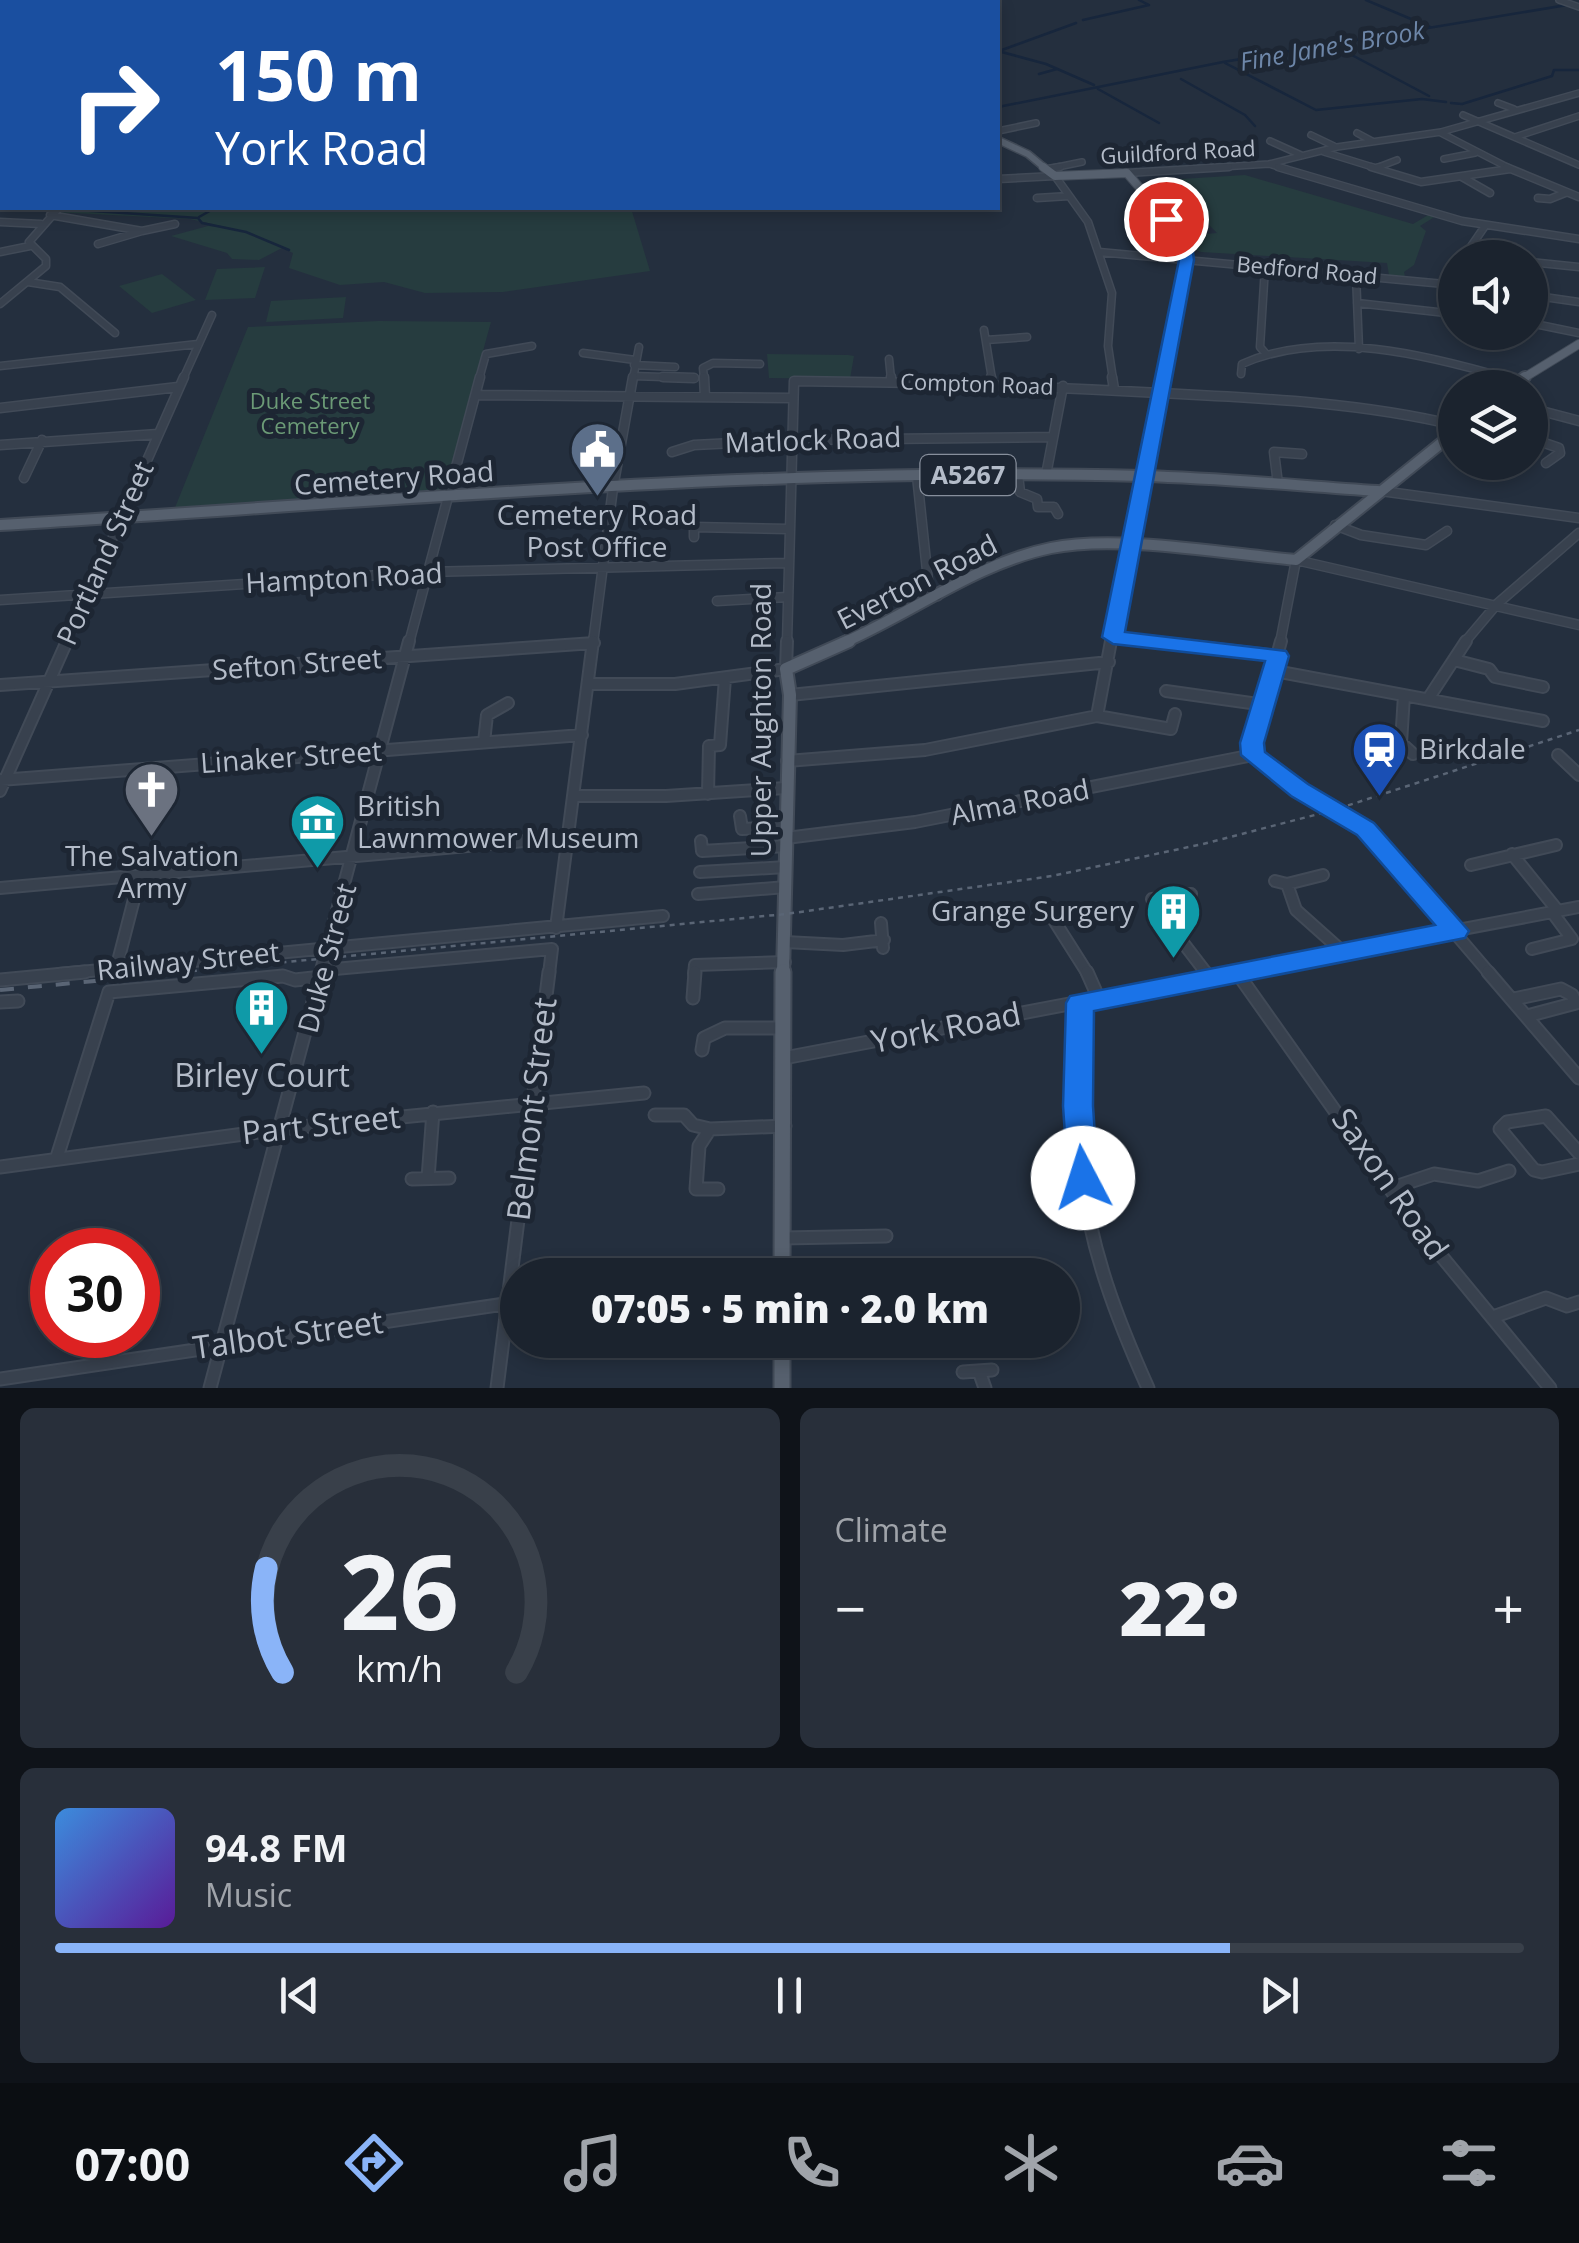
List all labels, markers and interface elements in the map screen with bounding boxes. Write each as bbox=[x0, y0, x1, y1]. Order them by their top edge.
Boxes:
water label: Fine Jane's Brook bbox=[1237, 12, 1428, 78]
text: 150 m bbox=[215, 26, 422, 122]
icon: right bbox=[50, 40, 180, 170]
text: York Road bbox=[215, 117, 428, 178]
street label: Guildford Road bbox=[1100, 132, 1256, 170]
pin bbox=[1124, 177, 1209, 262]
icon: arrive bbox=[1139, 192, 1194, 247]
map controls bbox=[1438, 240, 1548, 480]
button: sound bbox=[1438, 240, 1548, 350]
street label: Bedford Road bbox=[1235, 248, 1379, 290]
street label: Compton Road bbox=[900, 365, 1054, 401]
button: layers bbox=[1438, 370, 1548, 480]
park label: Duke Street Cemetery bbox=[250, 385, 370, 440]
street label: Matlock Road bbox=[724, 417, 902, 461]
public building icon: Cemetery Road Post Office bbox=[567, 419, 627, 498]
street label: Cemetery Road bbox=[293, 451, 495, 503]
street label: Portland Street bbox=[47, 455, 162, 651]
road number: A5267 bbox=[920, 455, 1016, 495]
place label: Cemetery Road Post Office bbox=[497, 495, 697, 565]
street label: Everton Road bbox=[830, 525, 1003, 638]
street label: Hampton Road bbox=[244, 553, 443, 601]
street label: Upper Aughton Road bbox=[741, 583, 779, 857]
street label: Sefton Street bbox=[211, 638, 383, 688]
station icon: Birkdale bbox=[1350, 719, 1410, 798]
place label: Birkdale bbox=[1419, 729, 1526, 767]
street label: Linaker Street bbox=[199, 731, 383, 781]
church icon: The Salvation Army bbox=[122, 760, 182, 839]
street label: Alma Road bbox=[947, 769, 1092, 833]
place label: British Lawnmower Museum bbox=[357, 786, 639, 856]
museum icon: British Lawnmower Museum bbox=[288, 792, 348, 871]
place label: The Salvation Army bbox=[65, 836, 239, 906]
street label: Duke Street bbox=[288, 879, 364, 1037]
building icon: Grange Surgery bbox=[1143, 881, 1203, 960]
place label: Grange Surgery bbox=[931, 891, 1135, 929]
street label: Railway Street bbox=[95, 932, 281, 989]
building icon: Birley Court bbox=[232, 977, 292, 1056]
street label: York Road bbox=[867, 991, 1024, 1062]
street label: Belmont Street bbox=[496, 995, 566, 1223]
place label: Birley Court bbox=[174, 1053, 350, 1096]
street label: Part Street bbox=[239, 1094, 402, 1153]
street label: Saxon Road bbox=[1323, 1099, 1459, 1267]
position arrow bbox=[1031, 1126, 1135, 1230]
speed limit sign: 30 bbox=[30, 1228, 160, 1358]
text: 07:05 · 5 min · 2.0 km bbox=[591, 1282, 989, 1334]
street label: Talbot Street bbox=[190, 1299, 386, 1368]
text: Climate bbox=[835, 1508, 948, 1551]
text: 26 bbox=[340, 1519, 459, 1660]
text: 22° bbox=[1119, 1556, 1239, 1658]
text: − bbox=[835, 1570, 866, 1645]
text: + bbox=[1493, 1570, 1524, 1645]
text: km/h bbox=[356, 1644, 443, 1692]
text: 94.8 FM bbox=[205, 1821, 348, 1873]
text: Music bbox=[205, 1873, 292, 1916]
icon: previous bbox=[272, 1968, 327, 2023]
icon: pause bbox=[762, 1968, 817, 2023]
icon: next bbox=[1252, 1968, 1307, 2023]
icon: directions bbox=[339, 2128, 409, 2198]
icon: music bbox=[558, 2128, 628, 2198]
icon: phone bbox=[777, 2128, 847, 2198]
icon: climate bbox=[996, 2128, 1066, 2198]
icon: car bbox=[1215, 2128, 1285, 2198]
icon: filters bbox=[1434, 2128, 1504, 2198]
text: 07:00 bbox=[75, 2133, 190, 2194]

